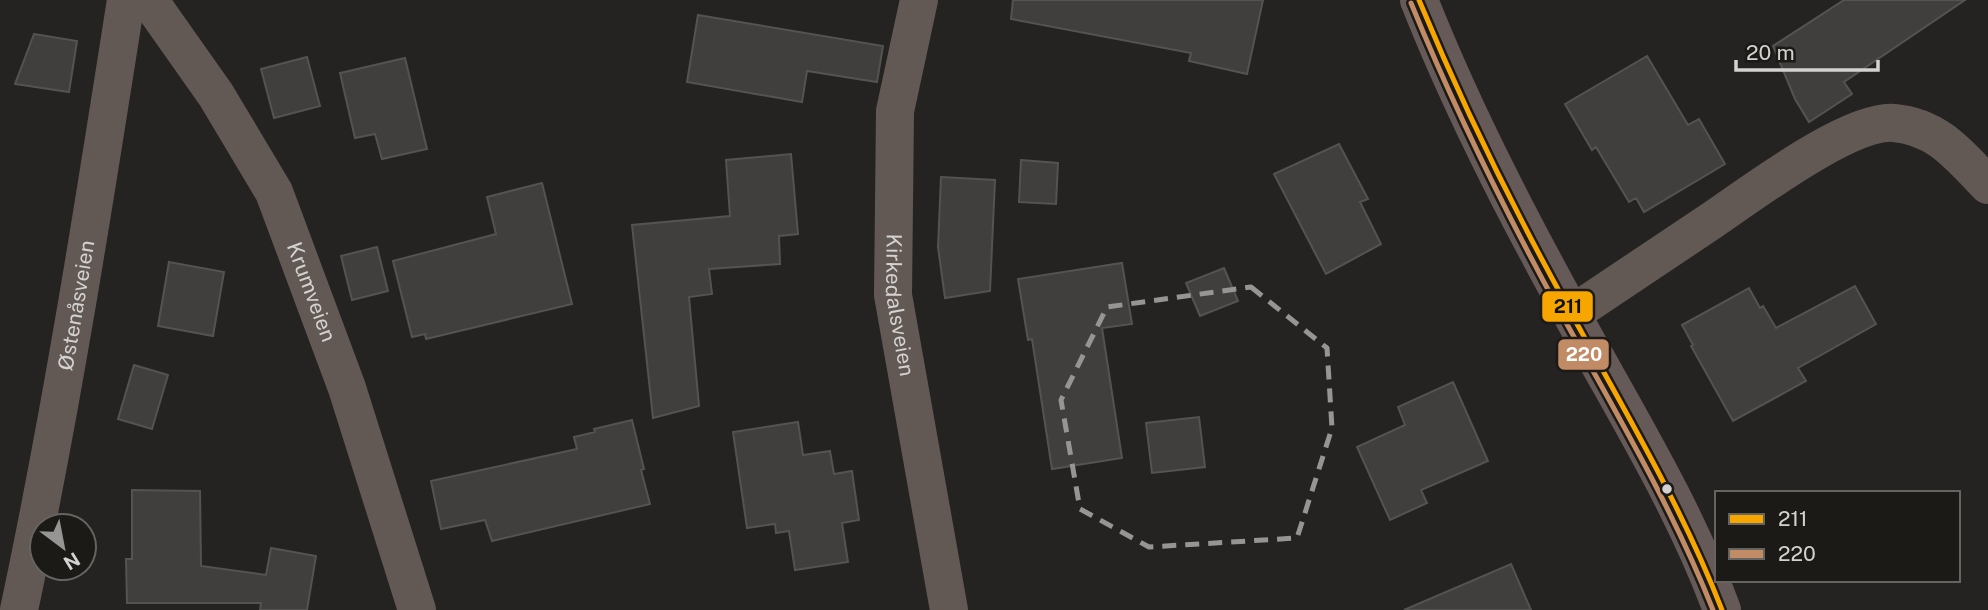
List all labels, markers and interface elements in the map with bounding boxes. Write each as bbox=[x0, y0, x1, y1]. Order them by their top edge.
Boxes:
scale bar bbox=[1736, 28, 1878, 72]
text: 20 m bbox=[1746, 40, 1795, 65]
street label: Kirkedalsveien bbox=[881, 234, 920, 378]
street label: Østenåsveien bbox=[53, 238, 99, 372]
street label: Krumveien bbox=[282, 239, 342, 345]
line badge: 211 bbox=[1541, 290, 1594, 323]
text: 211 bbox=[1554, 295, 1582, 317]
line badge: 220 bbox=[1557, 338, 1610, 371]
text: 220 bbox=[1566, 343, 1602, 365]
unlabelled marker bbox=[1660, 482, 1674, 496]
legend bbox=[1715, 491, 1960, 582]
text: 211 bbox=[1778, 506, 1808, 531]
north arrow bbox=[28, 512, 98, 582]
text: 220 bbox=[1778, 541, 1816, 566]
text: N bbox=[60, 548, 84, 575]

